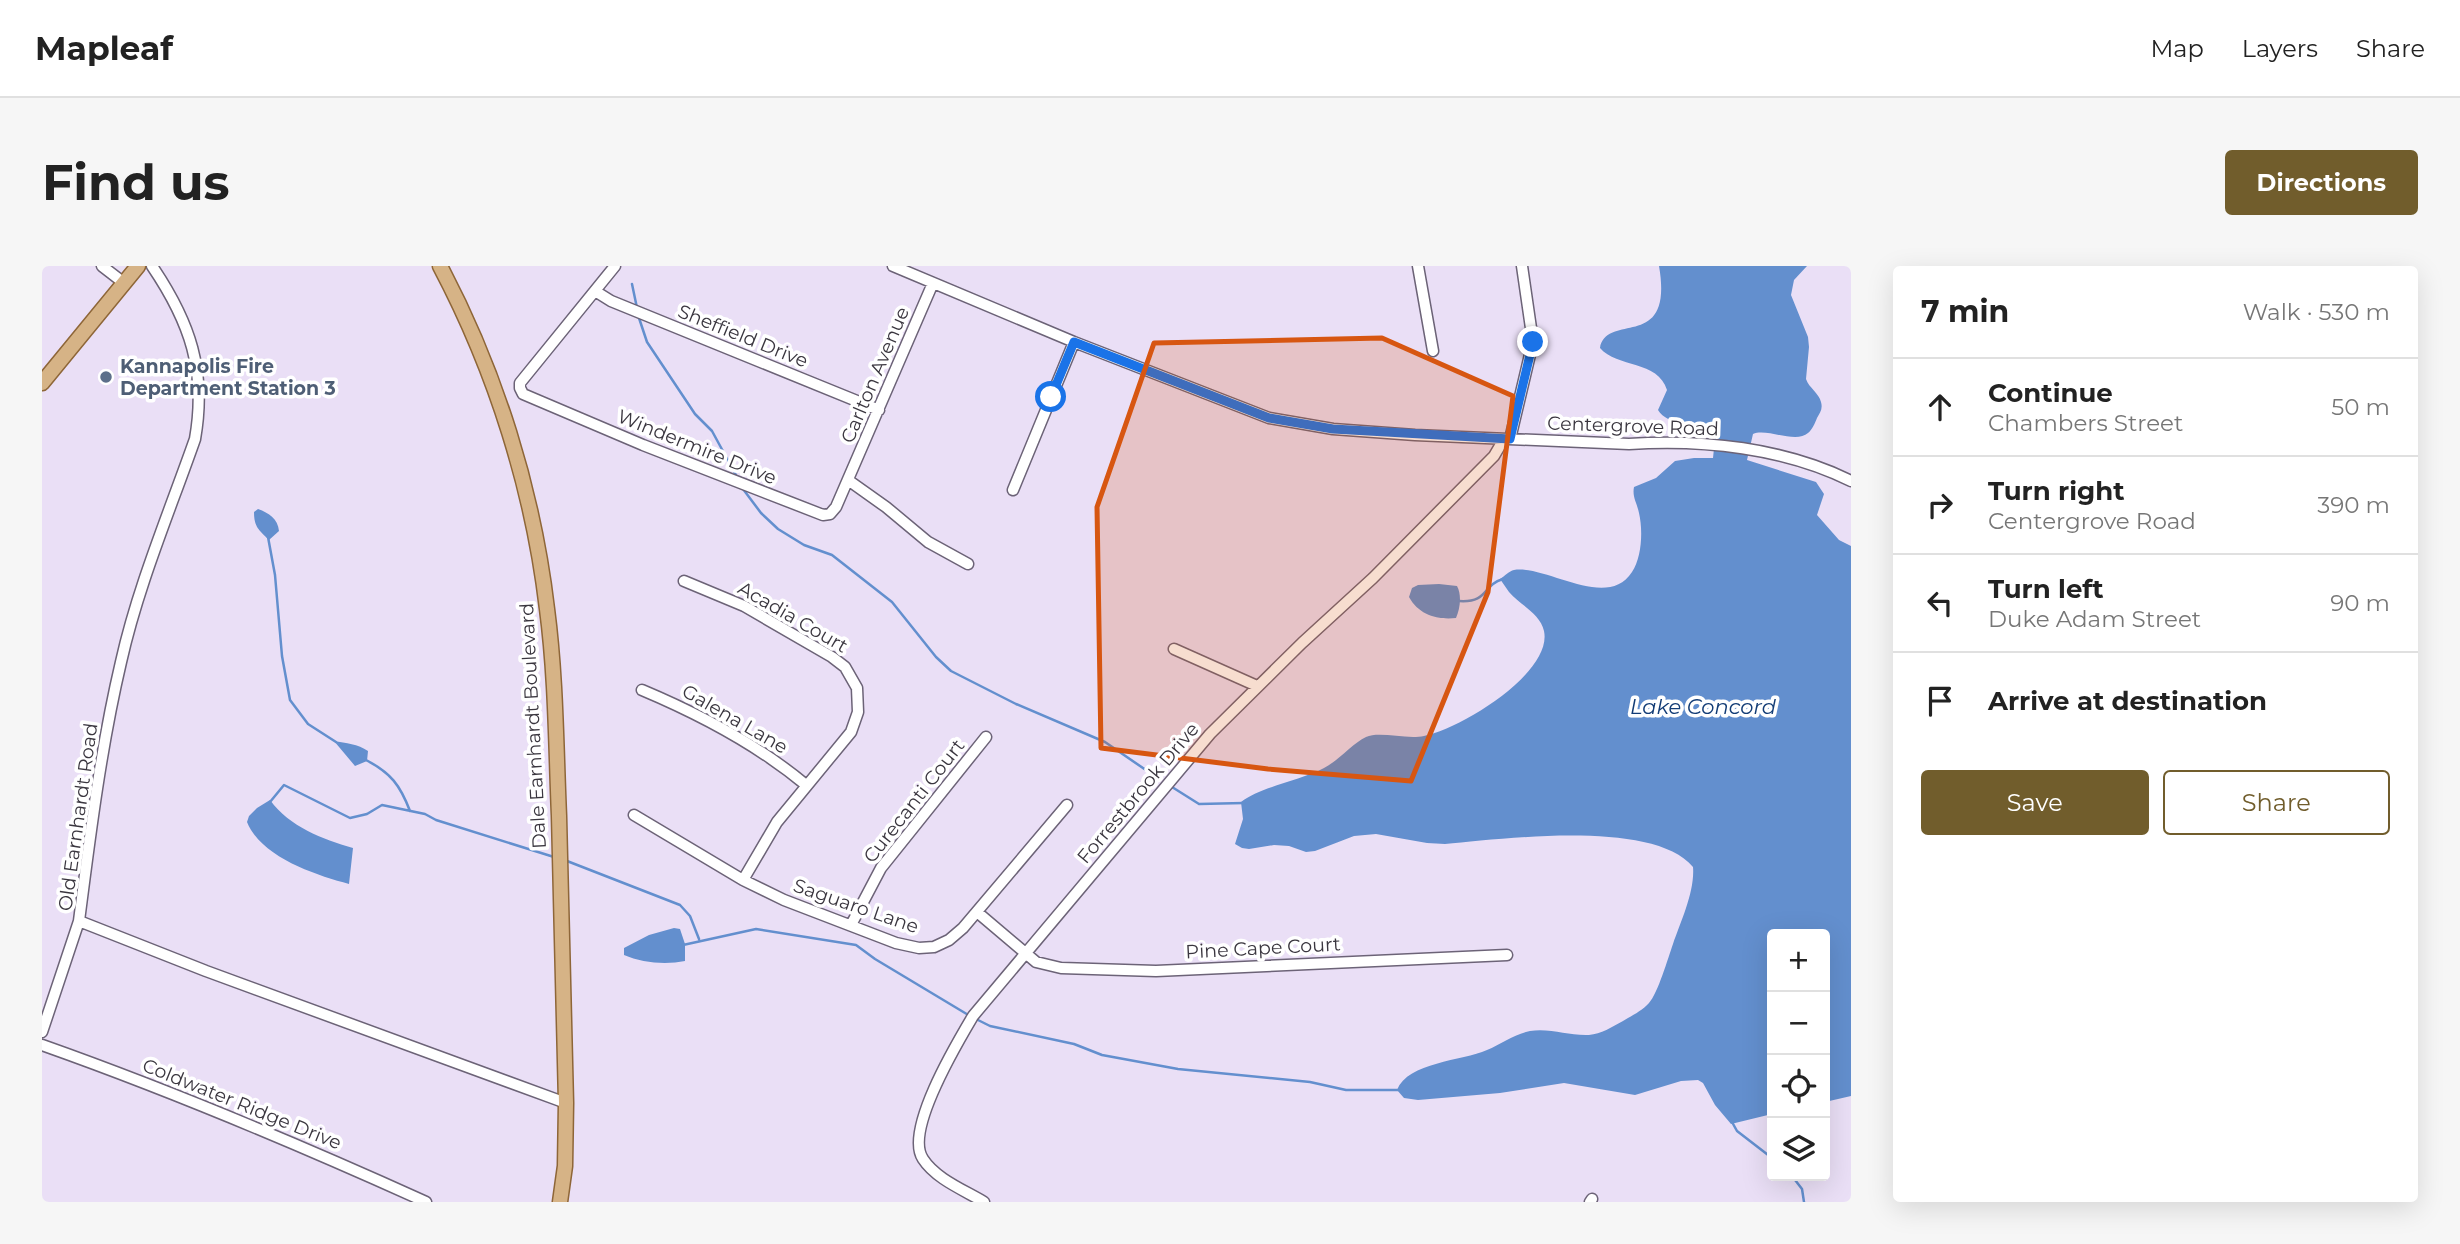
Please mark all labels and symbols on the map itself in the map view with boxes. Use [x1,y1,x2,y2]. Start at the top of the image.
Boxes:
street label: Sheffield Drive [675,299,811,373]
street label: Carlton Avenue [836,303,914,447]
route end [1517,326,1548,357]
place label: Kannapolis Fire Department Station 3 [120,355,336,400]
marker: Kannapolis Fire Department Station 3 [98,369,114,385]
route start [1035,381,1066,412]
street label: Windermire Drive [614,405,780,489]
street label: Centergrove Road [1547,412,1719,440]
street label: Acadia Court [734,576,852,658]
street label: Dale Earnhardt Boulevard [515,602,551,850]
street label: Galena Lane [678,679,792,759]
water label: Lake Concord [1630,694,1777,719]
street label: Forrestbrook Drive [1072,718,1204,868]
street label: Old Earnhardt Road [53,722,103,912]
street label: Curecanti Court [859,734,970,867]
street label: Saguaro Lane [790,874,922,938]
street label: Pine Cape Court [1185,932,1341,964]
street label: Coldwater Ridge Drive [139,1053,345,1155]

